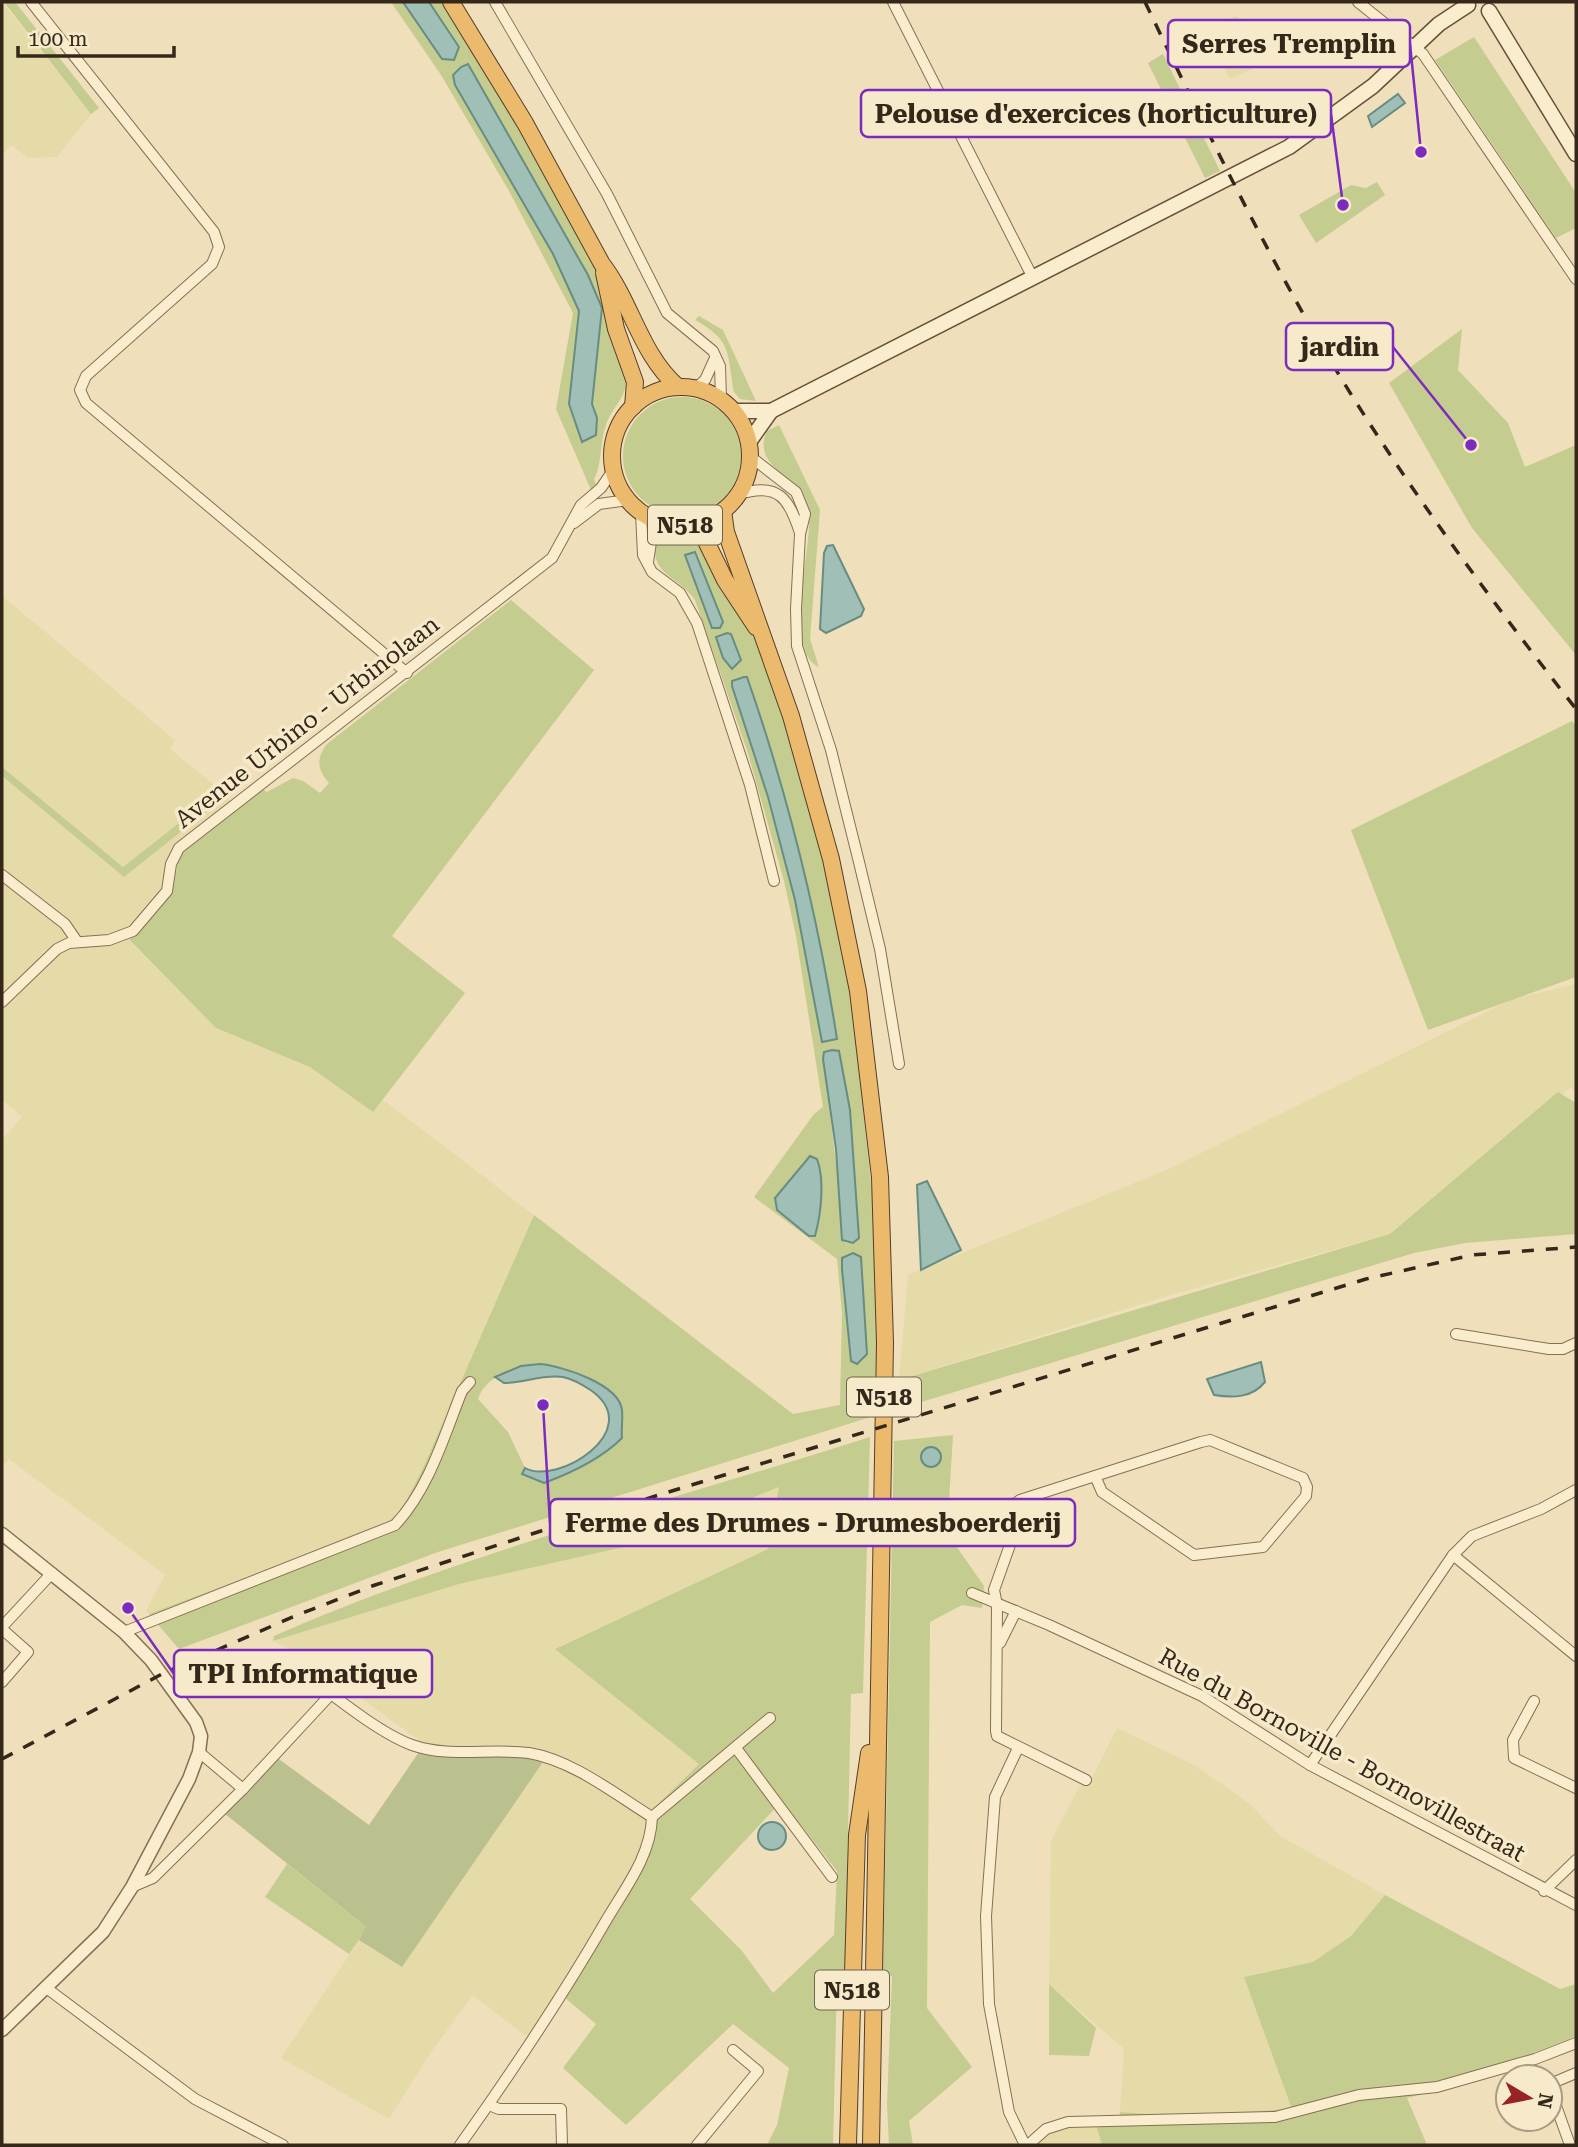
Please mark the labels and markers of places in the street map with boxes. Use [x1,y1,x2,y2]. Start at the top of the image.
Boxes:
callout: Serres Tremplin [1168,20,1410,67]
callout: Pelouse d'exercices (horticulture) [861,90,1331,137]
callout: jardin [1286,323,1393,370]
callout: Ferme des Drumes - Drumesboerderij [550,1499,1075,1546]
callout: TPI Informatique [174,1650,432,1697]

